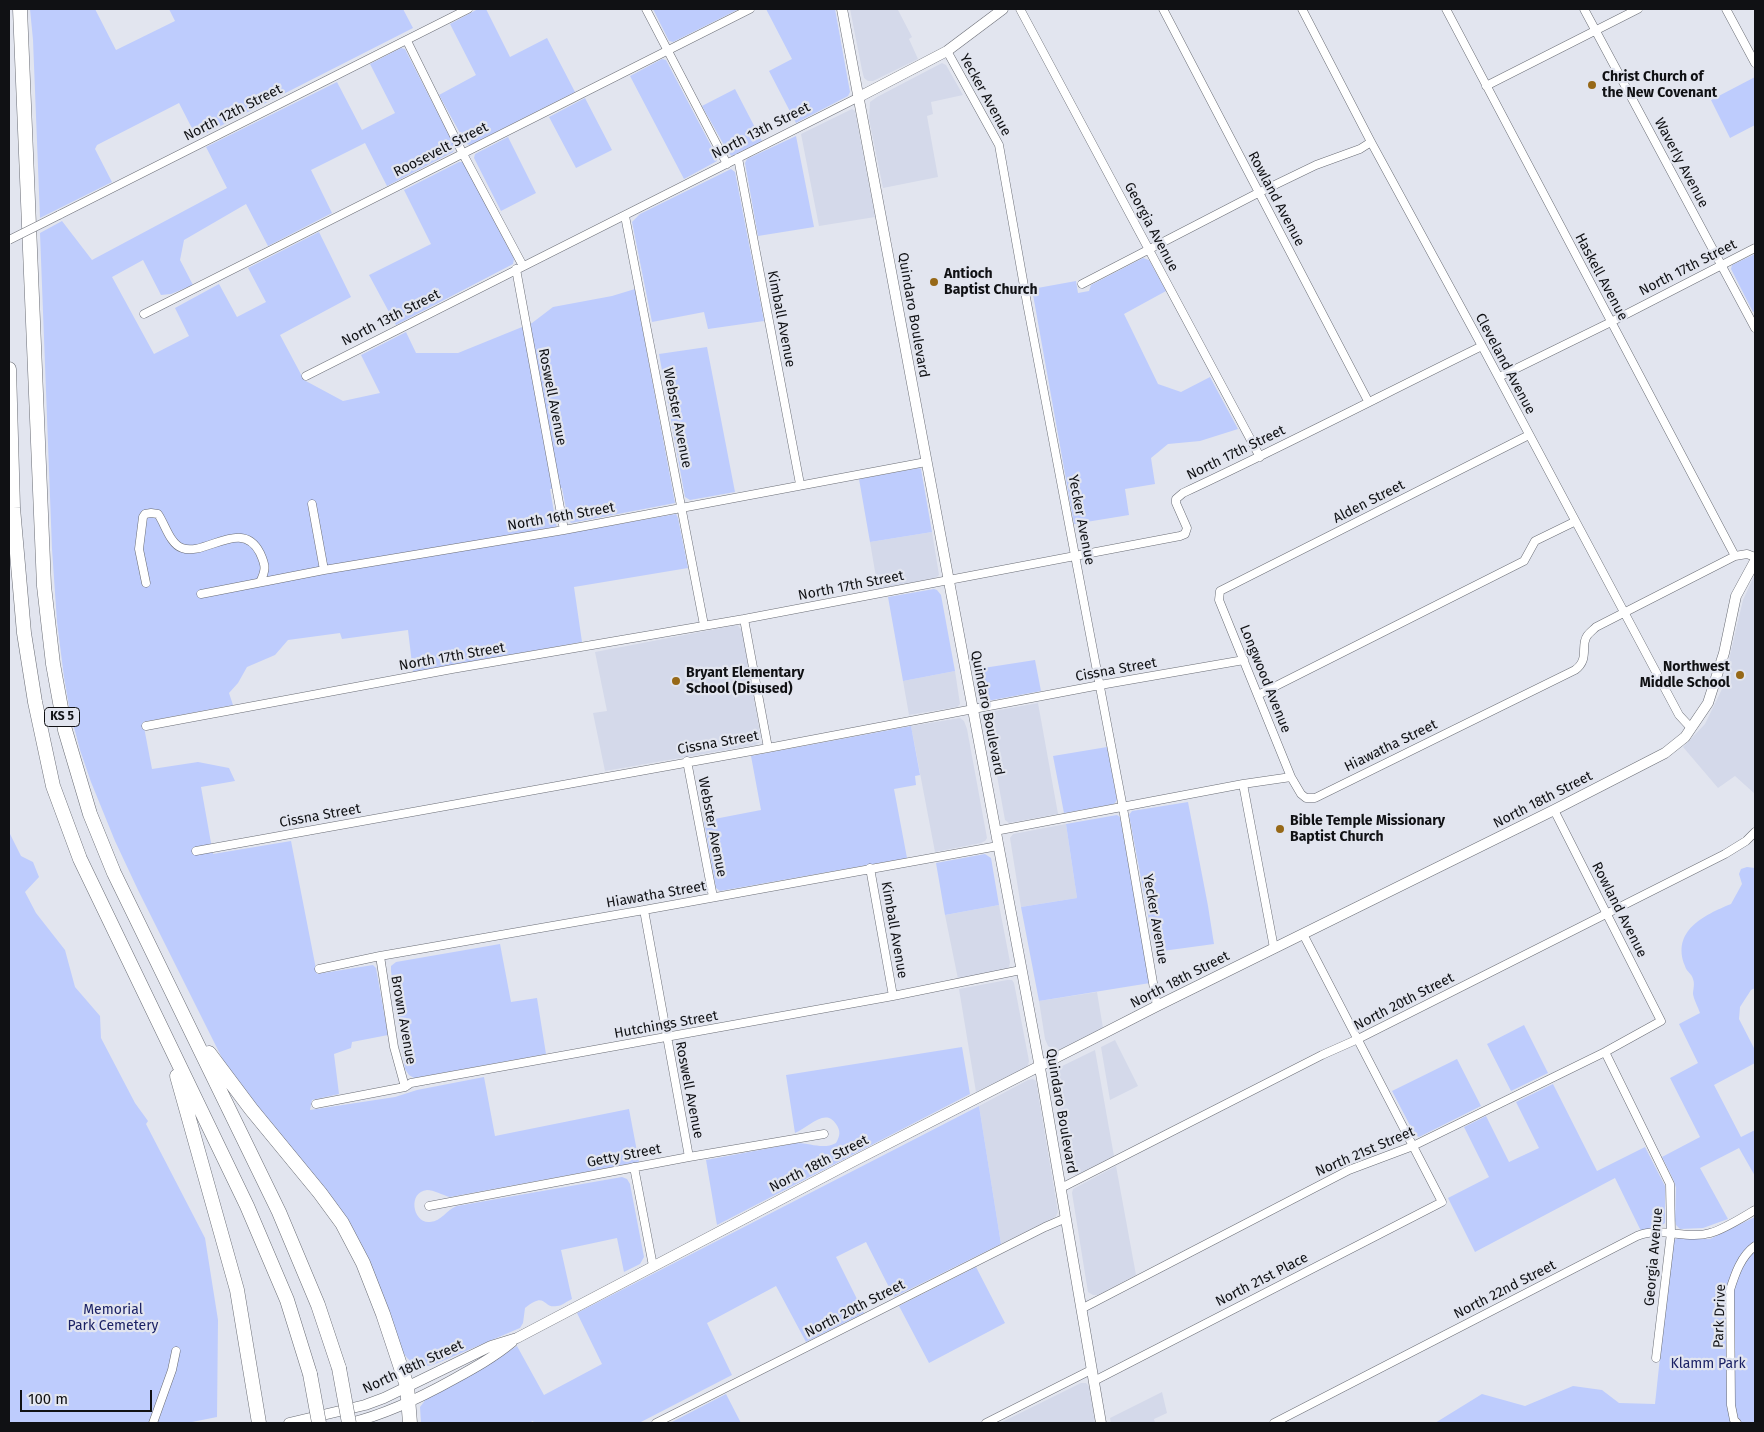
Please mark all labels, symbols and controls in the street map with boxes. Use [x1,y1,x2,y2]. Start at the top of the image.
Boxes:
street label: Yecker Avenue [955,51,1015,139]
place label: Christ Church of the New Covenant [1602,69,1717,102]
marker: Christ Church of the New Covenant [1586,79,1598,91]
street label: North 12th Street [181,81,285,145]
street label: North 13th Street [709,99,813,163]
street label: Waverly Avenue [1650,115,1712,211]
street label: Roosevelt Street [391,119,491,181]
street label: Rowland Avenue [1244,149,1308,249]
street label: Georgia Avenue [1120,179,1182,275]
street label: Haskell Avenue [1571,230,1631,324]
street label: North 17th Street [1636,236,1740,300]
street label: Quindaro Boulevard [894,251,932,379]
place label: Antioch Baptist Church [944,266,1037,298]
street label: Kimball Avenue [763,269,799,369]
marker: Antioch Baptist Church [928,276,940,288]
street label: North 13th Street [339,286,443,350]
street label: Cleveland Avenue [1471,311,1539,417]
street label: Roswell Avenue [534,347,570,447]
street label: Webster Avenue [659,366,695,470]
street label: North 17th Street [1184,422,1288,484]
street label: Yecker Avenue [1064,474,1098,566]
street label: Alden Street [1330,477,1408,527]
street label: North 16th Street [506,499,616,535]
street label: North 17th Street [797,568,905,604]
street label: Longwood Avenue [1236,622,1294,736]
street label: North 17th Street [398,639,506,675]
street label: Quindaro Boulevard [967,649,1007,777]
street label: Cissna Street [1074,655,1158,685]
place label: Northwest Middle School [1640,659,1730,692]
place label: Bryant Elementary School (Disused) [686,665,804,698]
marker: Northwest Middle School [1734,669,1746,681]
marker: Bryant Elementary School (Disused) [670,675,682,687]
road number: KS 5 [44,708,80,726]
street label: Hiawatha Street [1342,716,1440,776]
street label: Cissna Street [676,728,760,758]
street label: North 18th Street [1491,768,1595,832]
street label: Webster Avenue [694,775,730,879]
street label: Cissna Street [278,801,362,831]
place label: Bible Temple Missionary Baptist Church [1290,813,1445,846]
marker: Bible Temple Missionary Baptist Church [1274,823,1286,835]
street label: Rowland Avenue [1588,859,1650,961]
street label: Yecker Avenue [1139,873,1171,965]
street label: Hiawatha Street [605,878,707,912]
street label: Kimball Avenue [877,880,911,980]
street label: North 18th Street [1128,948,1232,1012]
street label: North 20th Street [1351,970,1457,1034]
street label: Brown Avenue [387,974,419,1066]
street label: Hutchings Street [613,1008,719,1042]
street label: Roswell Avenue [671,1040,707,1140]
street label: Quindaro Boulevard [1042,1047,1080,1175]
street label: North 21st Street [1313,1124,1417,1180]
street label: North 18th Street [767,1132,871,1196]
street label: Getty Street [586,1141,662,1171]
street label: Georgia Avenue [1641,1207,1667,1307]
street label: North 21st Place [1213,1249,1311,1311]
street label: North 22nd Street [1451,1257,1559,1323]
street label: North 20th Street [802,1277,908,1341]
street label: Park Drive [1710,1284,1730,1348]
park label: Memorial Park Cemetery [68,1302,158,1334]
street label: North 18th Street [360,1336,466,1398]
park label: Klamm Park [1670,1356,1746,1372]
scale bar [22,1380,155,1412]
text: 100 m [28,1390,68,1408]

